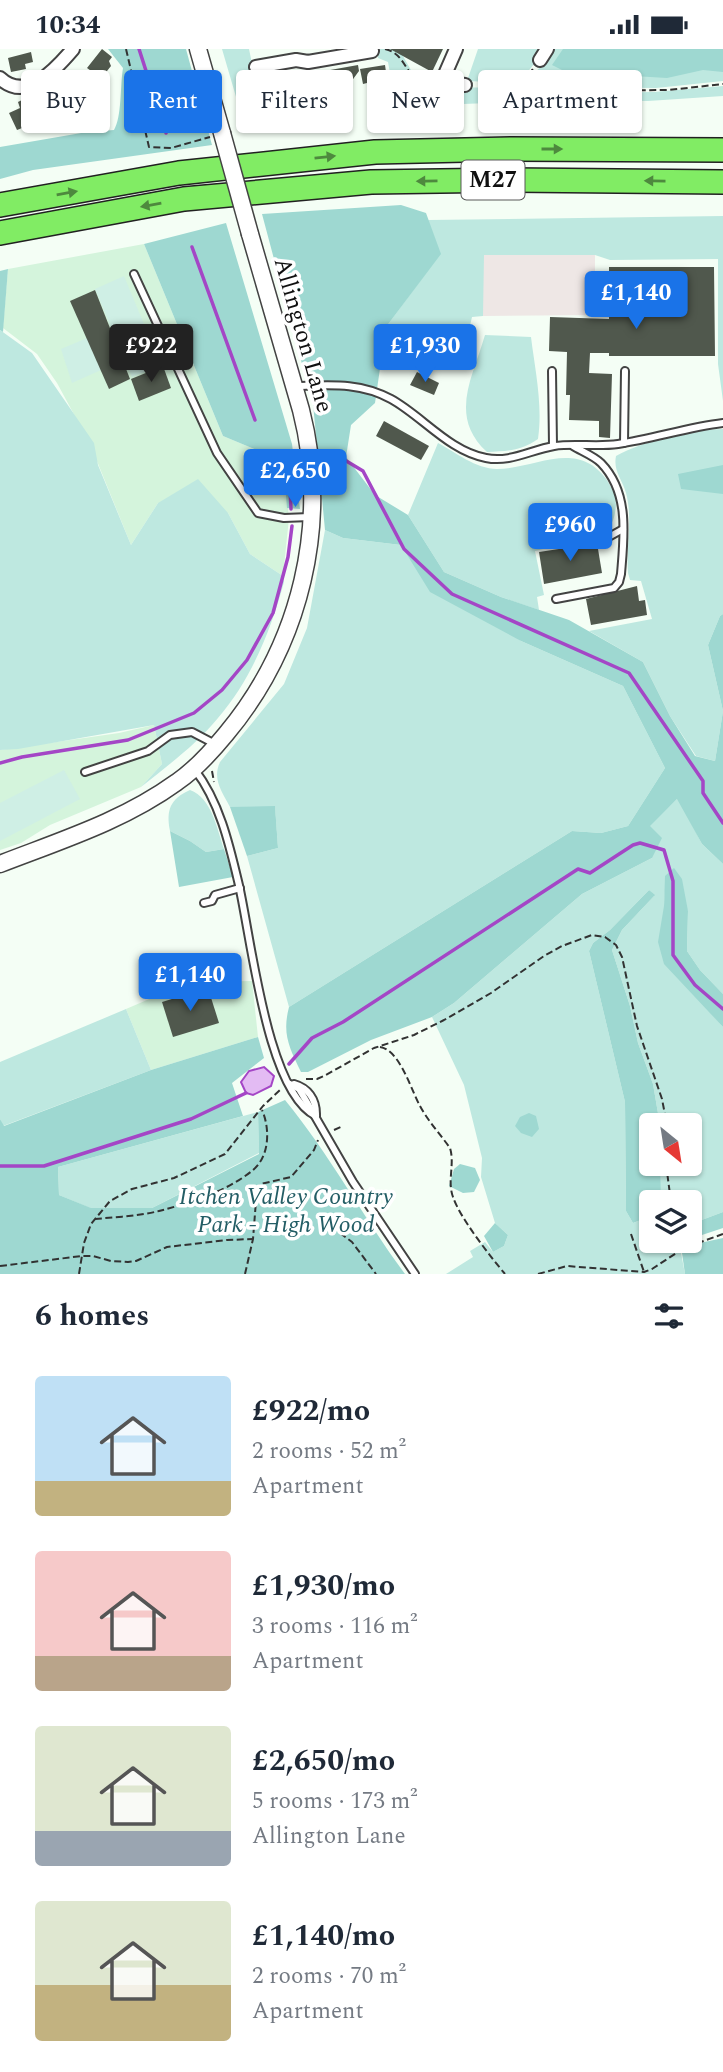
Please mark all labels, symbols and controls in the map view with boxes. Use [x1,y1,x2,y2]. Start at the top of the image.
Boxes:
text: 10:34 [35,5,100,45]
chip: Buy [21,70,110,133]
chip: Rent [124,70,222,133]
chip: Filters [236,70,353,133]
chip: New [367,70,464,133]
chip: Apartment [478,70,642,133]
one-way arrow [541,143,563,155]
one-way arrow [314,151,336,162]
road number: M27 [462,161,524,199]
one-way arrow [416,175,438,187]
one-way arrow [644,175,666,187]
one-way arrow [56,187,78,198]
one-way arrow [140,200,162,211]
street label: Allington Lane [264,253,342,417]
pin: £1,140 [579,271,693,331]
text: £1,140 [601,276,671,311]
pin: £922 [110,325,192,384]
pin: £1,930 [368,325,482,384]
text: £922 [125,329,177,364]
text: £1,930 [390,329,460,364]
pin: £2,650 [238,449,352,509]
text: £2,650 [260,454,330,489]
pin: £960 [529,503,611,563]
text: £960 [544,508,596,543]
pin: £1,140 [133,953,247,1013]
text: £1,140 [155,958,225,993]
north arrow [639,1113,702,1176]
map controls [639,1113,702,1253]
park label: Itchen Valley Country Park - High Wood [179,1179,393,1243]
button: layers [639,1190,702,1253]
text: 6 homes [35,1293,149,1339]
icon: filters [650,1297,688,1335]
text: £922/mo [252,1388,370,1434]
icon: home [91,1404,175,1488]
text: 2 rooms · 52 m² [252,1434,406,1469]
text: Apartment [252,1469,364,1504]
text: £1,930/mo [252,1563,395,1609]
icon: home [91,1579,175,1663]
text: 3 rooms · 116 m² [252,1609,418,1644]
text: Apartment [252,1644,364,1679]
text: £2,650/mo [252,1738,395,1784]
icon: home [91,1754,175,1838]
text: 5 rooms · 173 m² [252,1784,418,1819]
text: Allington Lane [252,1819,406,1854]
text: £1,140/mo [252,1913,395,1959]
icon: home [91,1929,175,2013]
text: 2 rooms · 70 m² [252,1959,406,1994]
text: Apartment [252,1994,364,2029]

